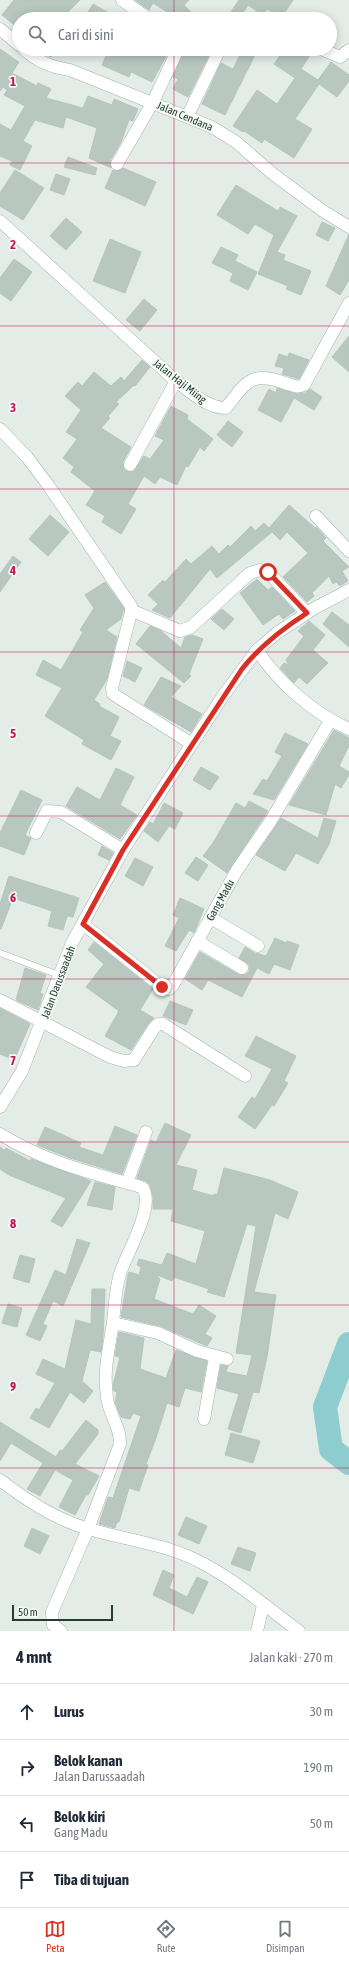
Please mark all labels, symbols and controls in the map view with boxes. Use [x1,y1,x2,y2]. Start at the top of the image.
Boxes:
search box [12,12,337,56]
icon: search [26,23,48,45]
text: Cari di sini [58,26,114,43]
text: 1 [10,74,16,89]
street label: Jalan Cendana [155,99,215,133]
text: 2 [10,237,16,252]
street label: Jalan Haji Miing [151,357,209,406]
text: 3 [10,400,16,415]
text: 4 [9,563,16,578]
route start [259,563,277,581]
text: 5 [10,726,16,741]
street label: Gang Madu [204,877,236,923]
text: 6 [10,890,16,905]
street label: Jalan Darussaadah [39,944,77,1020]
route end [153,978,171,996]
text: 7 [10,1053,16,1068]
text: 8 [10,1216,16,1231]
text: 9 [10,1379,16,1394]
scale bar [12,1603,113,1622]
text: 50 m [18,1606,38,1618]
text: 4 mnt [16,1647,52,1667]
text: Jalan kaki · 270 m [249,1650,333,1665]
icon: ahead [16,1701,38,1723]
text: Lurus [54,1703,84,1720]
text: 30 m [310,1704,333,1719]
text: Belok kanan [54,1752,123,1769]
icon: right [16,1757,38,1779]
text: 190 m [304,1760,333,1775]
text: Jalan Darussaadah [54,1769,145,1784]
text: Belok kiri [54,1808,105,1825]
icon: left [16,1813,38,1835]
text: 50 m [310,1816,333,1831]
text: Gang Madu [54,1825,108,1840]
icon: arrive [16,1869,38,1891]
text: Tiba di tujuan [54,1871,129,1888]
tab: Peta [44,1918,66,1954]
tab: Rute [155,1918,177,1954]
tab: Disimpan [266,1918,305,1954]

